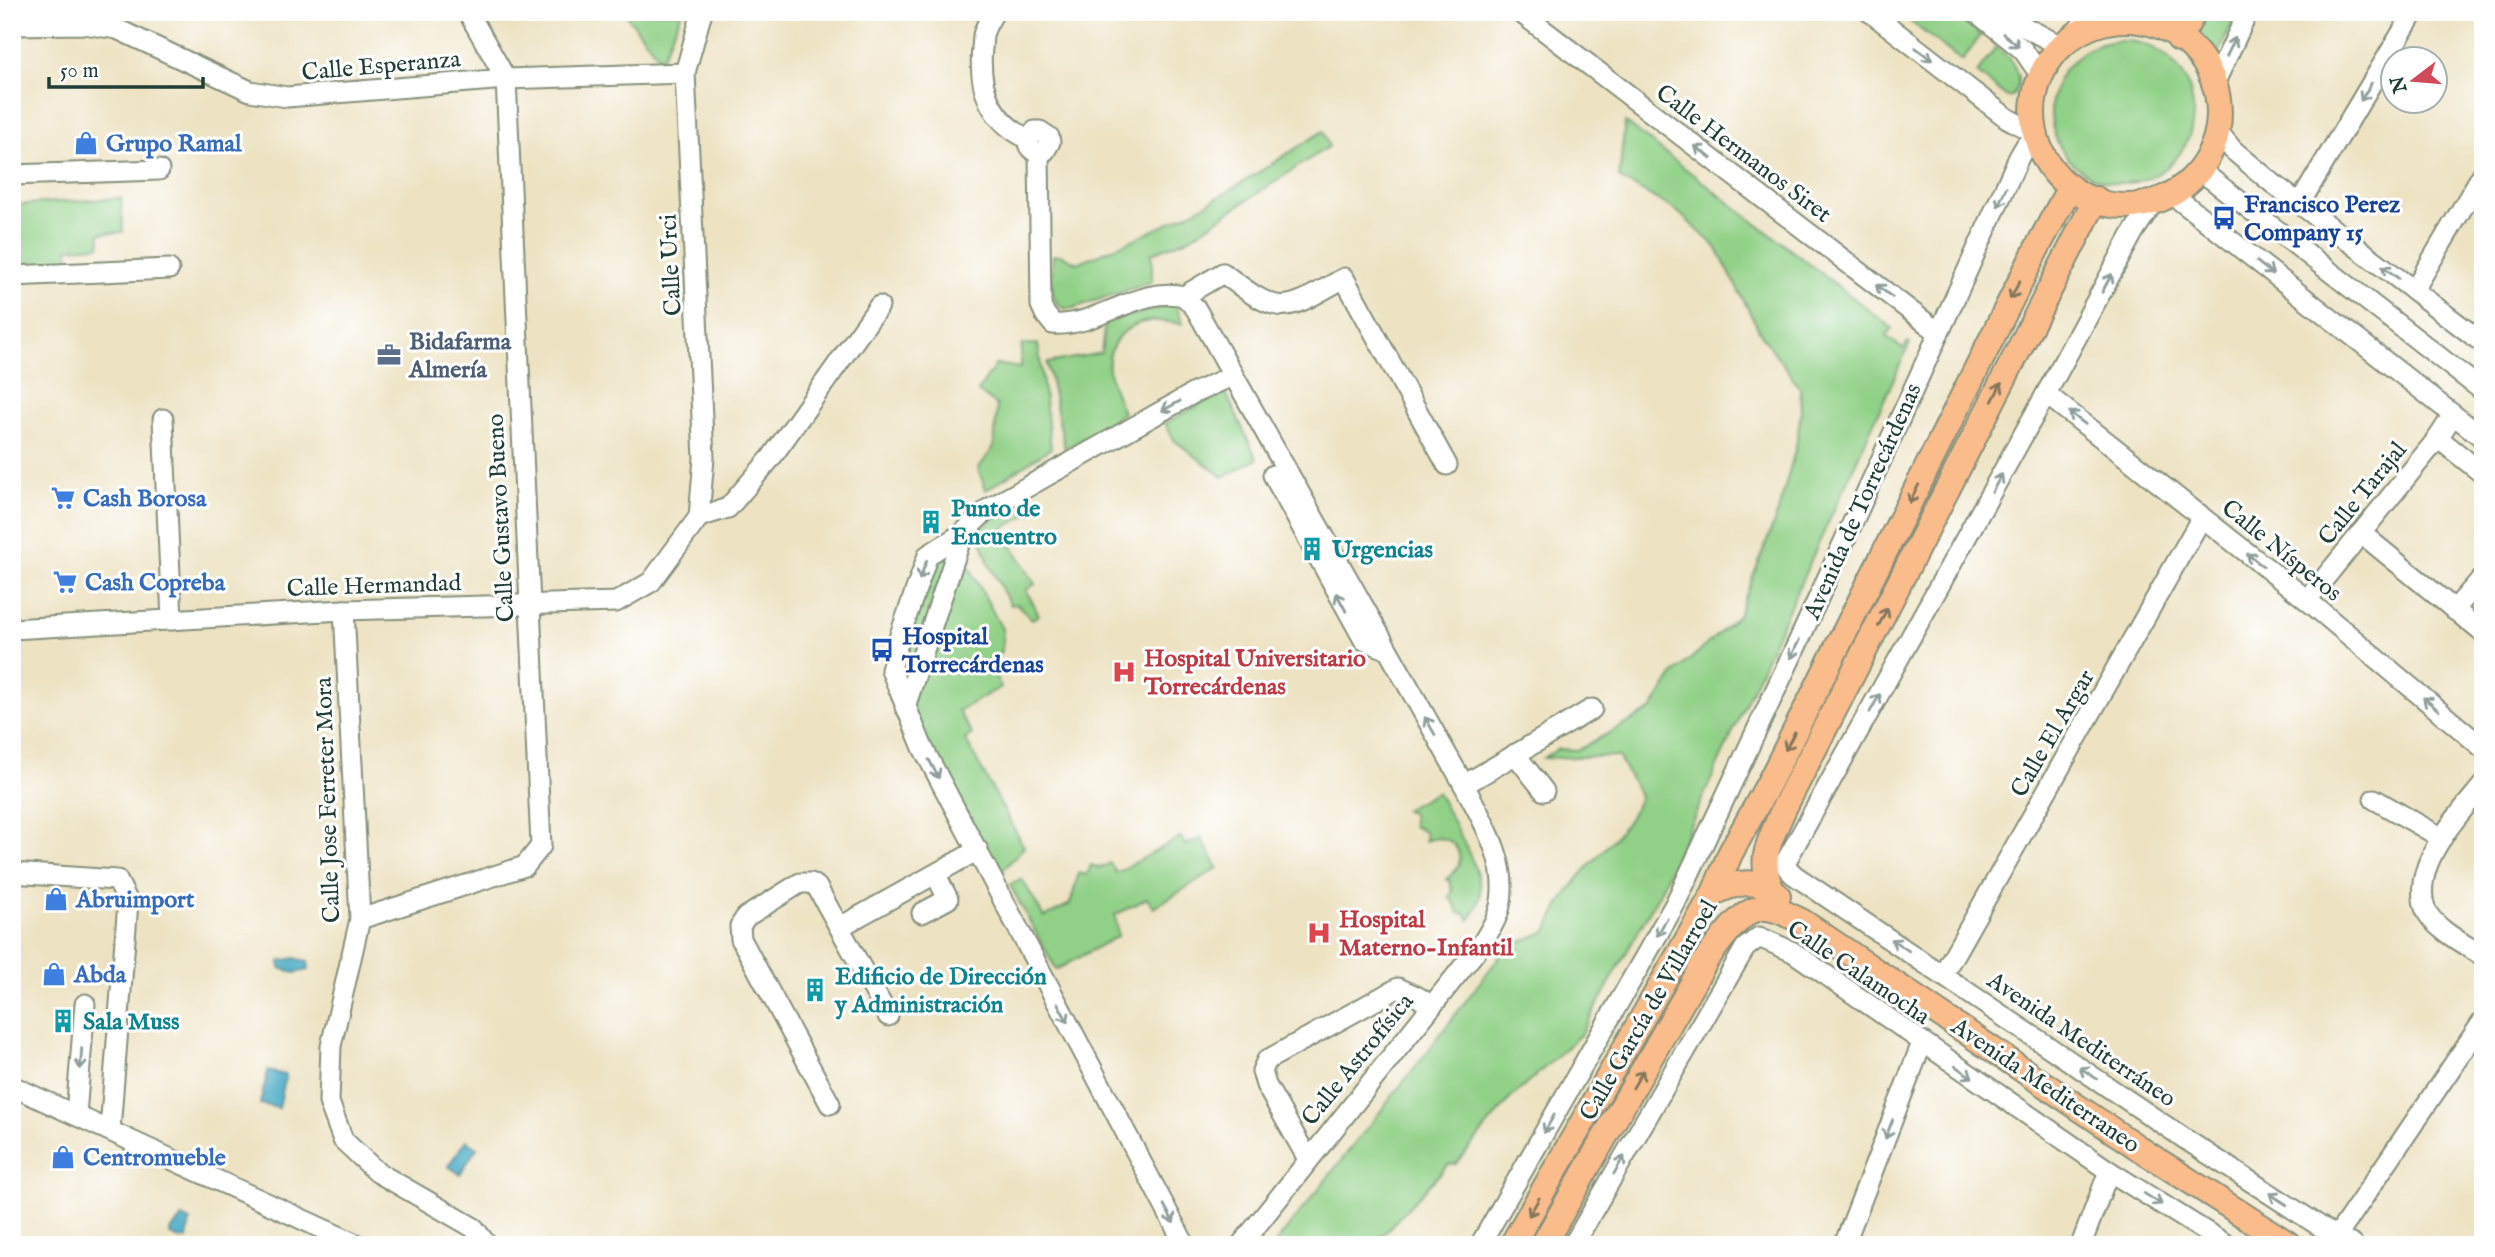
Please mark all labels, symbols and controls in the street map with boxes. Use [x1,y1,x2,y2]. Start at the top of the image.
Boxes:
one-way arrow [2001,32,2019,47]
one-way arrow [2225,37,2239,58]
street label: Calle Esperanza [300,44,462,89]
scale bar [49,46,203,90]
one-way arrow [1914,46,1933,61]
north arrow [2380,46,2450,116]
text: 50 m [60,58,99,85]
text: N [2386,72,2414,96]
street label: Calle Hermanos Siret [1649,78,1837,230]
one-way arrow [2359,81,2372,102]
shop icon: Grupo Ramal [72,129,100,157]
place label: Grupo Ramal [106,129,242,160]
one-way arrow [1694,145,1713,160]
one-way arrow [1995,186,2008,207]
place label: Francisco Perez Company 15 [2244,190,2400,249]
bus stop icon: Francisco Perez Company 15 [2210,204,2238,232]
street label: Calle Urci [653,213,690,317]
one-way arrow [2255,260,2273,275]
one-way arrow [2381,264,2399,279]
one-way arrow [2101,273,2114,294]
one-way arrow [2008,279,2022,300]
one-way arrow [1875,283,1893,298]
place label: Bidafarma Almería [408,327,512,386]
office icon: Bidafarma Almería [375,341,403,369]
street label: Avenida de Torrecárdenas [1797,379,1930,626]
one-way arrow [1991,382,2005,403]
one-way arrow [1161,399,1181,413]
one-way arrow [2068,410,2086,426]
street label: Calle Gustavo Bueno [481,413,522,623]
street label: Calle Tarajal [2312,435,2415,552]
one-way arrow [1990,473,2004,493]
one-way arrow [1906,483,1920,504]
supermarket icon: Cash Borosa [49,484,77,512]
place label: Cash Borosa [83,484,207,515]
street label: Calle Nísperos [2215,493,2348,609]
place label: Punto de Encuentro [951,494,1057,553]
building icon: Punto de Encuentro [917,508,945,536]
building icon: Urgencias [1298,535,1326,563]
place label: Urgencias [1331,535,1433,566]
one-way arrow [2246,552,2264,567]
one-way arrow [915,558,928,580]
supermarket icon: Cash Copreba [51,568,79,596]
place label: Cash Copreba [85,568,226,599]
street label: Calle Hermandad [286,568,462,605]
one-way arrow [1334,593,1348,613]
one-way arrow [1877,607,1891,628]
place label: Hospital Torrecárdenas [901,622,1044,681]
bus stop icon: Hospital Torrecárdenas [868,636,896,664]
one-way arrow [1788,638,1801,659]
place label: Hospital Universitario Torrecárdenas [1143,644,1366,703]
hospital icon: Hospital Universitario Torrecárdenas [1110,658,1138,686]
street label: Calle El Argar [2004,664,2102,803]
street label: Calle Jose Ferreter Mora [309,676,348,923]
one-way arrow [1868,693,1882,713]
one-way arrow [2422,696,2440,712]
one-way arrow [1423,717,1437,737]
one-way arrow [1782,730,1796,751]
one-way arrow [927,758,941,778]
shop icon: Abruimport [42,885,70,913]
place label: Abruimport [75,885,195,916]
street label: Calle García de Villarroel [1573,894,1725,1127]
place label: Hospital Materno-Infantil [1339,905,1513,964]
street label: Calle Calamocha [1781,914,1936,1033]
one-way arrow [1655,916,1668,937]
hospital icon: Hospital Materno-Infantil [1305,919,1333,947]
one-way arrow [1891,938,1910,953]
shop icon: Abda [40,960,68,988]
place label: Abda [73,960,127,991]
place label: Edificio de Dirección y Administración [834,962,1047,1021]
street label: Avenida Mediterráneo [1980,965,2182,1115]
building icon: Edificio de Dirección y Administración [801,976,829,1004]
street label: Calle Astrofísica [1295,987,1422,1133]
one-way arrow [1057,1002,1070,1023]
building icon: Sala Muss [49,1007,77,1035]
place label: Sala Muss [83,1007,180,1038]
street label: Avenida Mediterraneo [1944,1011,2146,1161]
one-way arrow [74,1048,87,1071]
one-way arrow [1954,1064,1973,1079]
one-way arrow [2079,1066,2098,1080]
one-way arrow [1632,1069,1645,1090]
one-way arrow [1542,1114,1556,1134]
one-way arrow [1881,1118,1894,1140]
shop icon: Centromueble [49,1143,77,1171]
place label: Centromueble [83,1143,226,1174]
one-way arrow [1613,1155,1627,1175]
one-way arrow [2268,1191,2288,1205]
one-way arrow [2142,1192,2162,1206]
one-way arrow [1526,1197,1540,1217]
one-way arrow [1163,1203,1176,1224]

